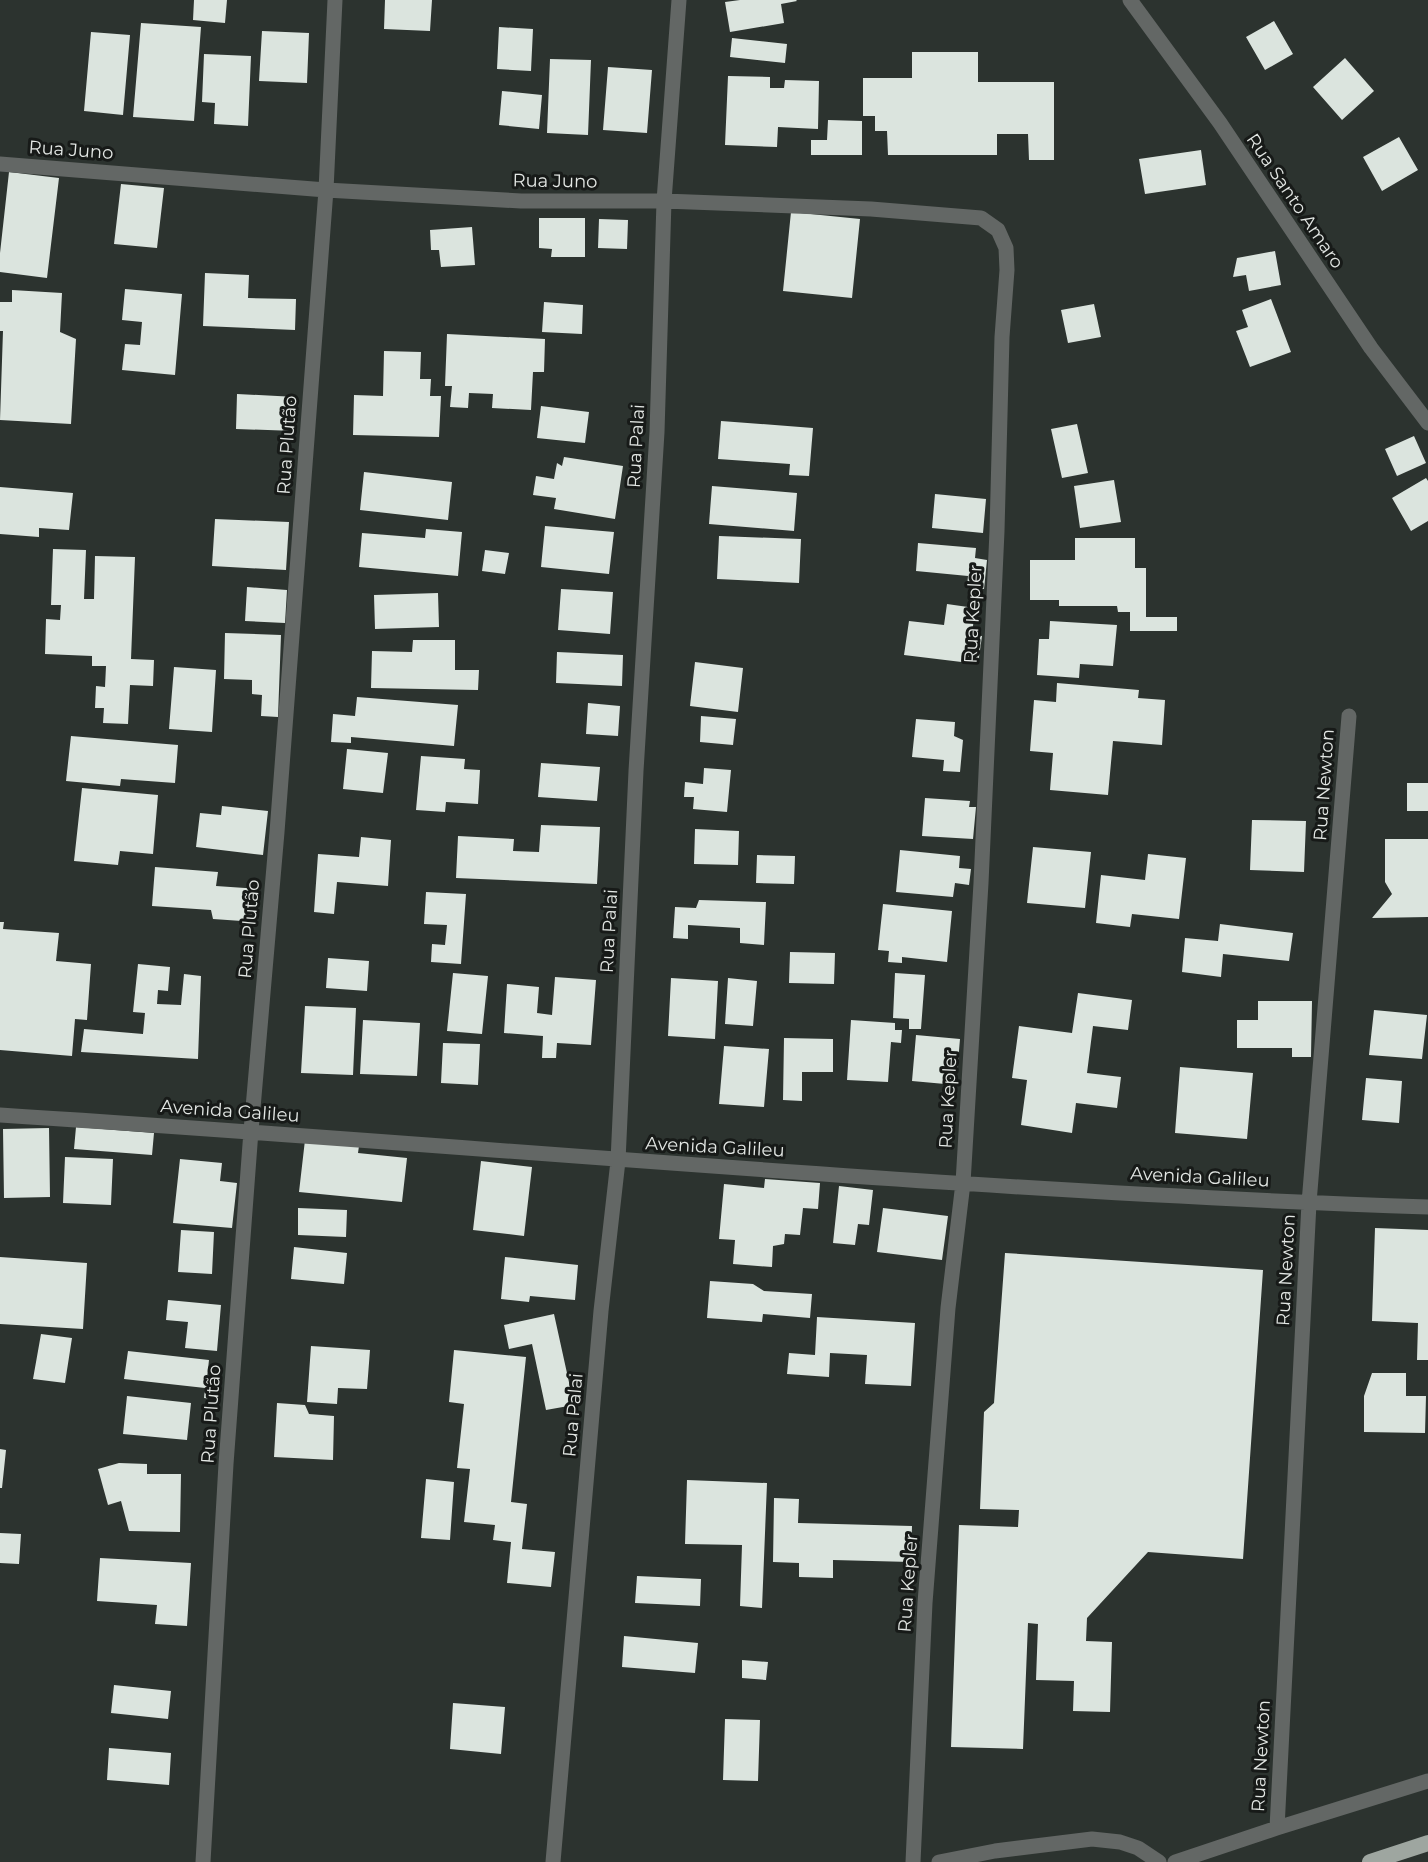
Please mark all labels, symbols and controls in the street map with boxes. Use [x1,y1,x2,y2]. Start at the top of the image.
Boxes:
street label: Rua Santo Amaro [1242,129,1348,273]
street label: Rua Juno [28,136,114,164]
street label: Rua Juno [512,169,598,193]
street label: Rua Plutão [273,395,301,495]
street label: Rua Palai [623,403,649,489]
street label: Rua Kepler [959,564,987,664]
street label: Rua Newton [1309,728,1339,842]
street label: Rua Plutão [234,879,264,979]
street label: Rua Palai [596,888,622,974]
street label: Rua Kepler [934,1049,962,1149]
street label: Avenida Galileu [160,1095,300,1127]
street label: Avenida Galileu [645,1132,785,1162]
street label: Avenida Galileu [1130,1162,1270,1192]
street label: Rua Newton [1272,1213,1300,1327]
street label: Rua Plutão [197,1364,225,1464]
street label: Rua Palai [558,1372,588,1458]
street label: Rua Kepler [894,1533,922,1633]
street label: Rua Newton [1247,1699,1275,1813]

